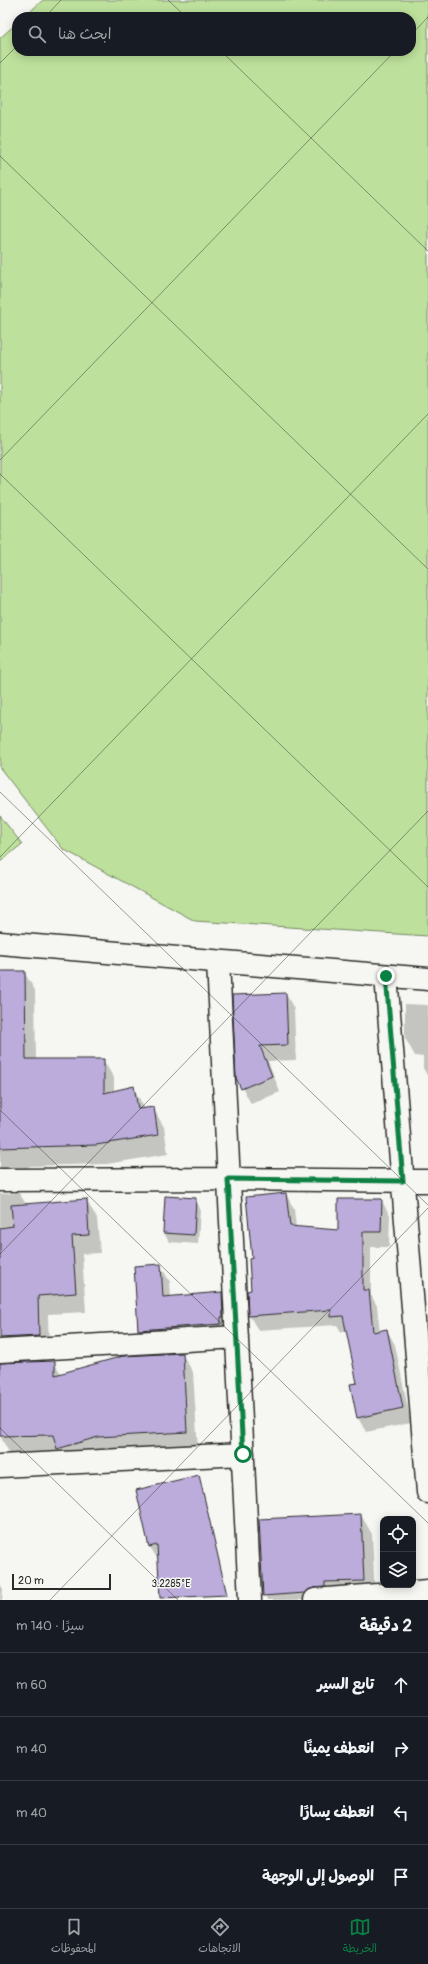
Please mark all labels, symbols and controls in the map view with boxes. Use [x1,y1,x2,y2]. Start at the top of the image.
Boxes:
search box [12,12,416,56]
icon: search [26,23,48,45]
text: ابحث هنا [58,25,111,44]
route end [377,967,395,985]
route start [234,1445,252,1463]
map controls [380,1516,416,1588]
button: locate [380,1516,416,1552]
button: layers [380,1552,416,1588]
scale bar [12,1572,111,1591]
text: 20 m [18,1574,44,1587]
text: 3.2285°E [152,1578,191,1590]
text: 2 دقيقة [360,1615,412,1636]
text: سيرًا · 140 m [16,1618,84,1634]
icon: ahead [390,1674,412,1696]
text: تابع السير [317,1675,374,1694]
text: 60 m [16,1677,47,1693]
icon: right [390,1738,412,1760]
text: انعطف يمينًا [304,1739,374,1758]
text: 40 m [16,1741,47,1757]
icon: left [390,1802,412,1824]
text: انعطف يسارًا [300,1803,374,1822]
text: 40 m [16,1805,47,1821]
icon: arrive [390,1866,412,1888]
text: الوصول إلى الوجهة [262,1867,374,1886]
tab: المحفوظات [51,1916,96,1958]
tab: الاتجاهات [198,1916,241,1958]
tab: الخريطة [343,1916,377,1958]

